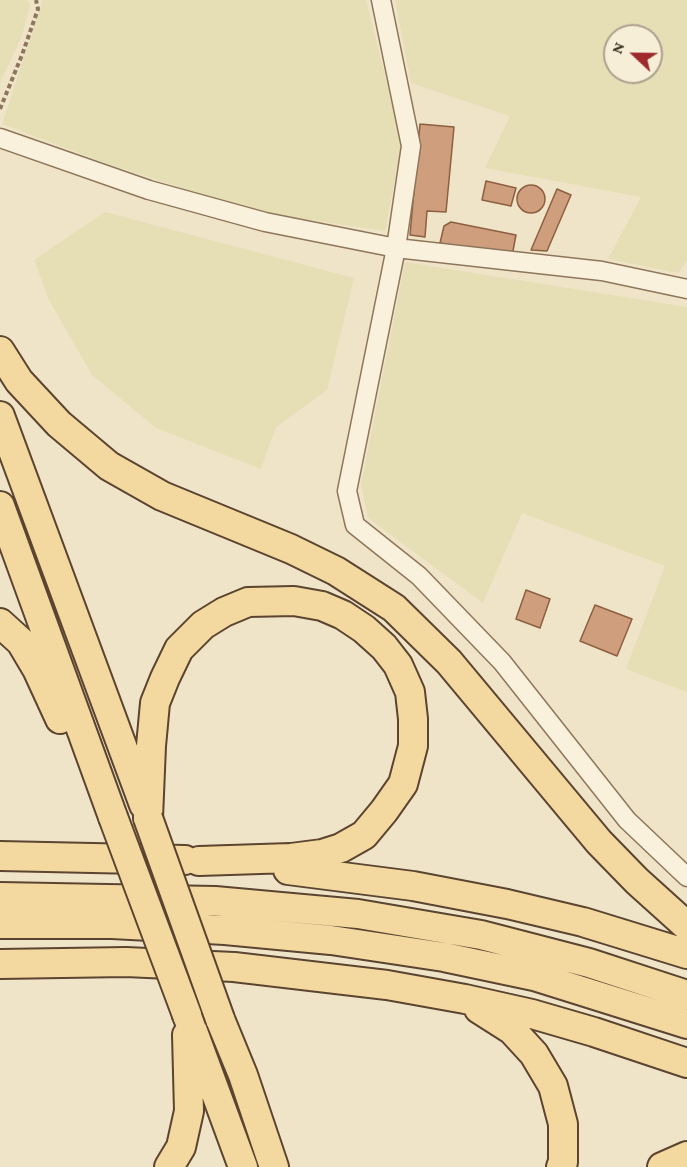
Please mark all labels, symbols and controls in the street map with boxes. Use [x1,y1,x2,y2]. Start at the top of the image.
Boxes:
north arrow [603,24,663,84]
text: N [608,40,628,56]

